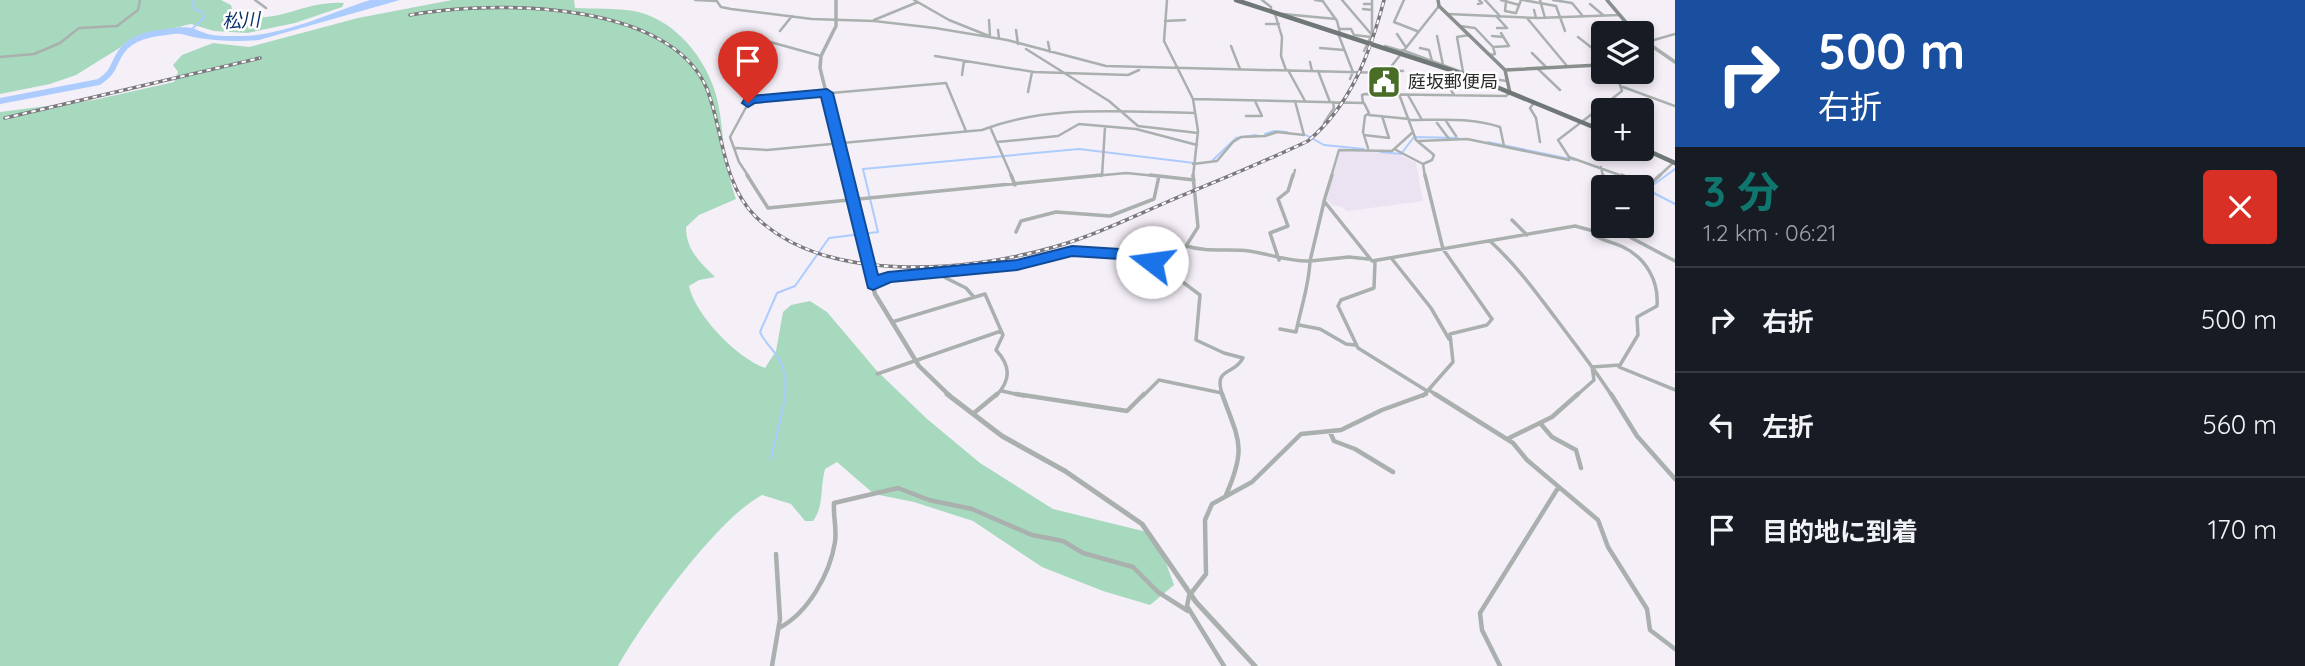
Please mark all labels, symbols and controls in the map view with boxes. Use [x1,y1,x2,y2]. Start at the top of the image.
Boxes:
water label: 松川 [221,7,263,33]
text: 500 m [1818,20,1965,81]
map controls [1591,21,1654,238]
button: layers [1591,21,1654,84]
icon: right [1703,28,1794,119]
pin [718,31,778,103]
icon: arrive [729,42,767,80]
public building icon: 庭坂郵便局 [1365,63,1403,101]
place label: 庭坂郵便局 [1408,70,1498,93]
text: 右折 [1818,86,1882,126]
button: + [1591,98,1654,161]
text: 3 分 [1703,165,1779,218]
button: close [2203,170,2277,244]
button: − [1591,175,1654,238]
text: 1.2 km · 06:21 [1703,218,1837,247]
position arrow [1115,225,1189,299]
icon: right [1703,301,1741,339]
text: 500 m [2201,303,2277,336]
text: 右折 [1762,305,1814,338]
icon: left [1703,406,1741,444]
text: 560 m [2203,408,2277,441]
text: 左折 [1762,410,1814,443]
icon: arrive [1703,511,1741,549]
text: 170 m [2208,513,2277,546]
text: 目的地に到着 [1762,515,1918,548]

